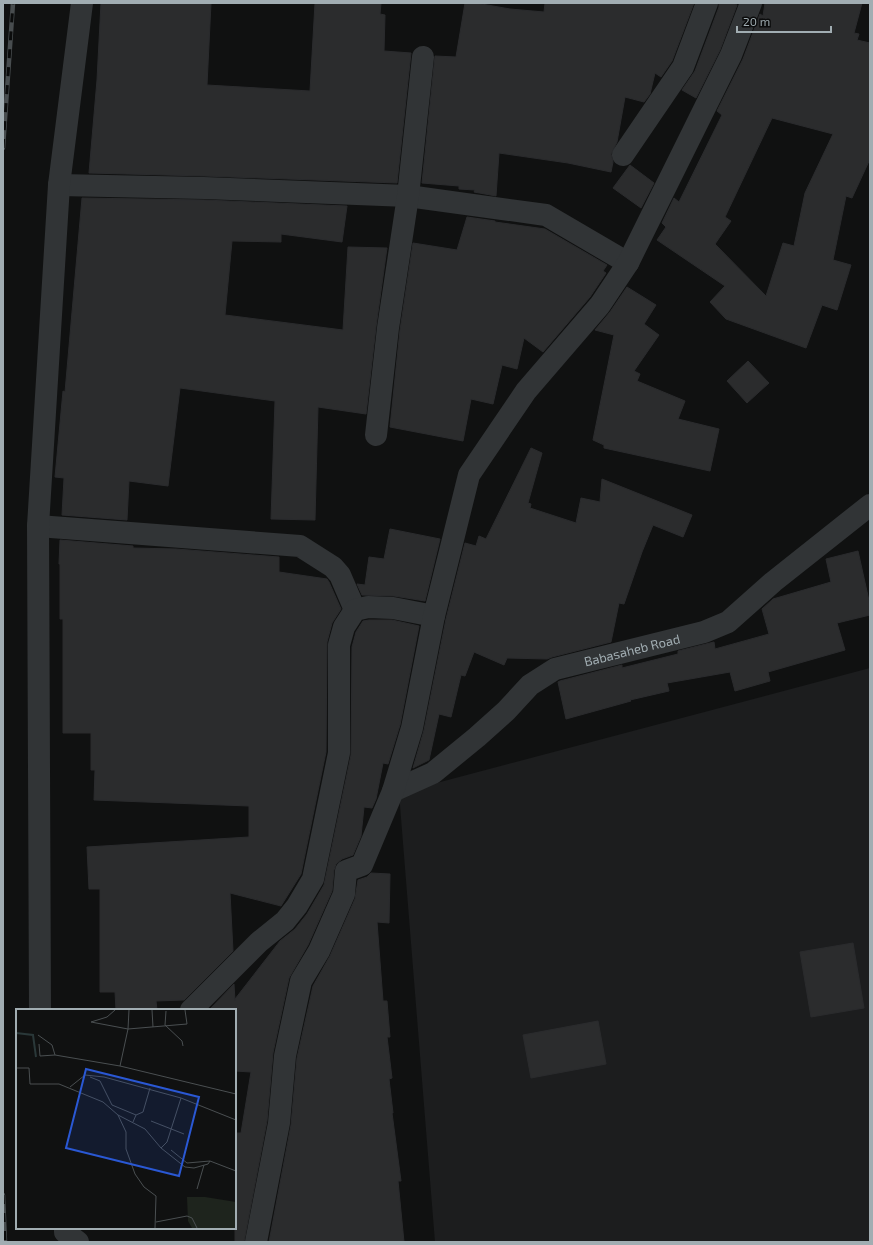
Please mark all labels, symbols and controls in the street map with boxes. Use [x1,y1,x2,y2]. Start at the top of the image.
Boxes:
scale bar [737,8,831,34]
text: 20 m [743,14,770,28]
street label: Babasaheb Road [582,630,682,670]
inset map [16,1009,236,1229]

